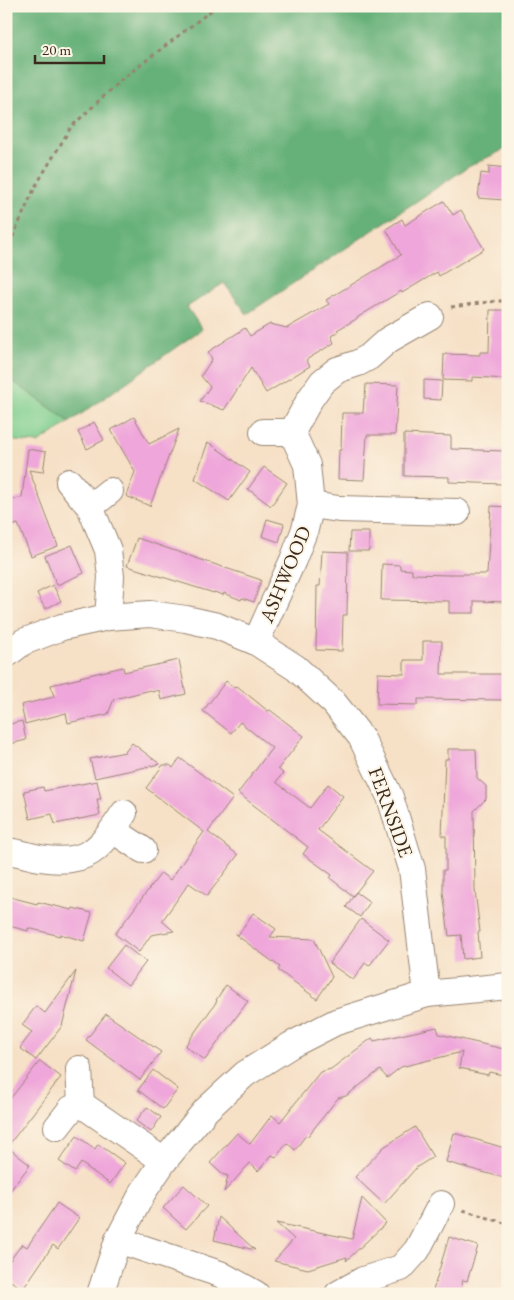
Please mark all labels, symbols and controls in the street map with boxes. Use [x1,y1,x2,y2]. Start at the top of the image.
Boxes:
scale bar [35,32,104,64]
text: 20 m [42,40,71,59]
street label: ASHWOOD [253,522,317,627]
street label: FERNSIDE [363,763,419,861]

